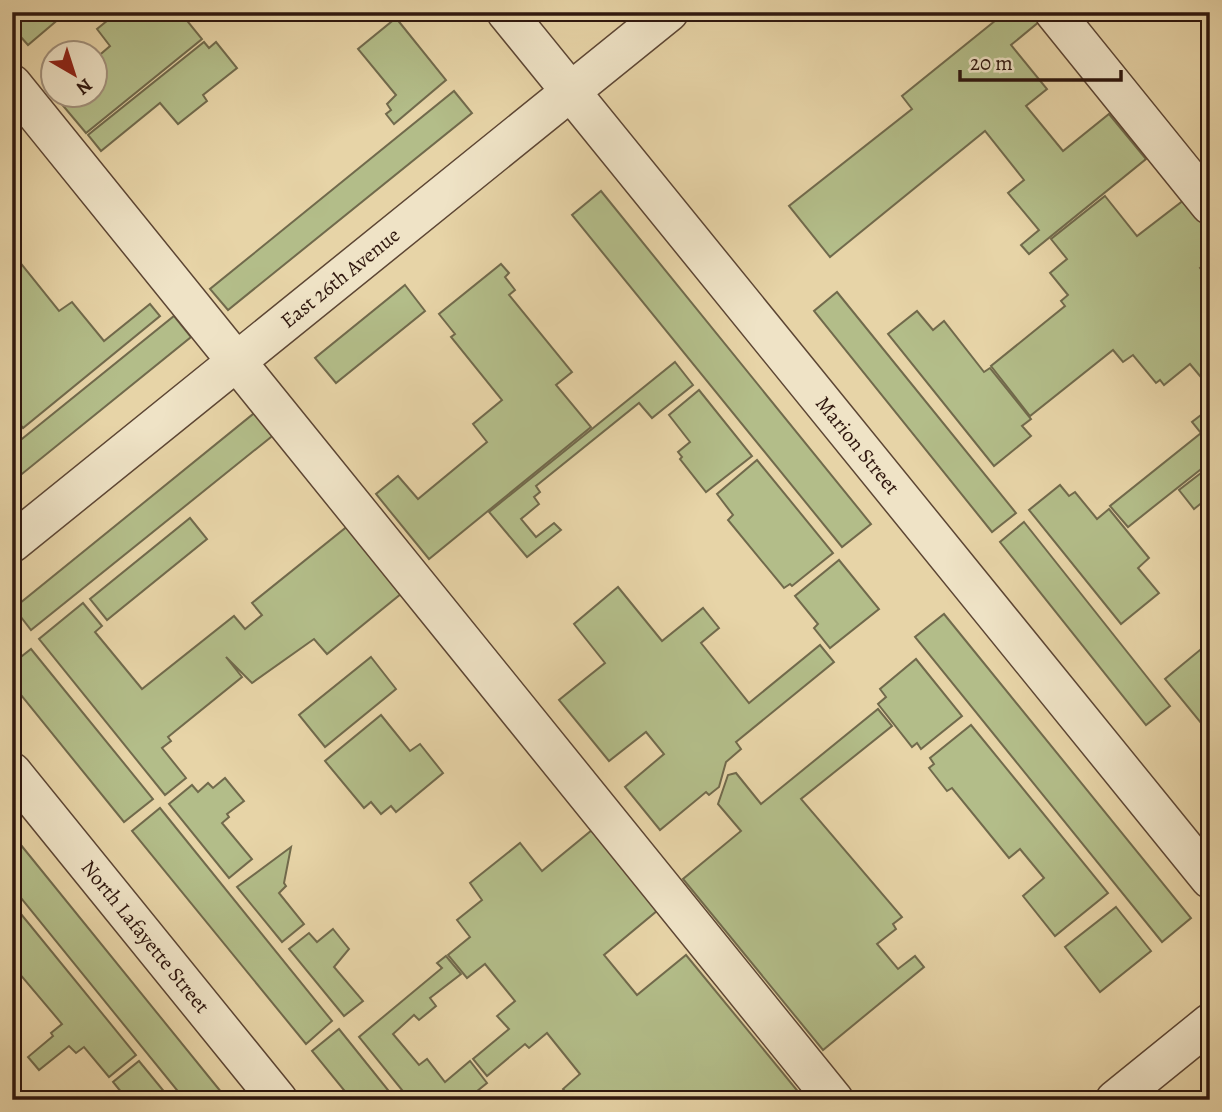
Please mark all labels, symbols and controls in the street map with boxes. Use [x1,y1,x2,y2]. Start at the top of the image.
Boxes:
north arrow [38,38,108,108]
scale bar [960,38,1120,82]
text: 20 m [970,49,1013,77]
text: N [70,72,98,101]
street label: East 26th Avenue [275,221,406,335]
street label: Marion Street [809,390,906,500]
street label: North Lafayette Street [75,854,216,1019]

